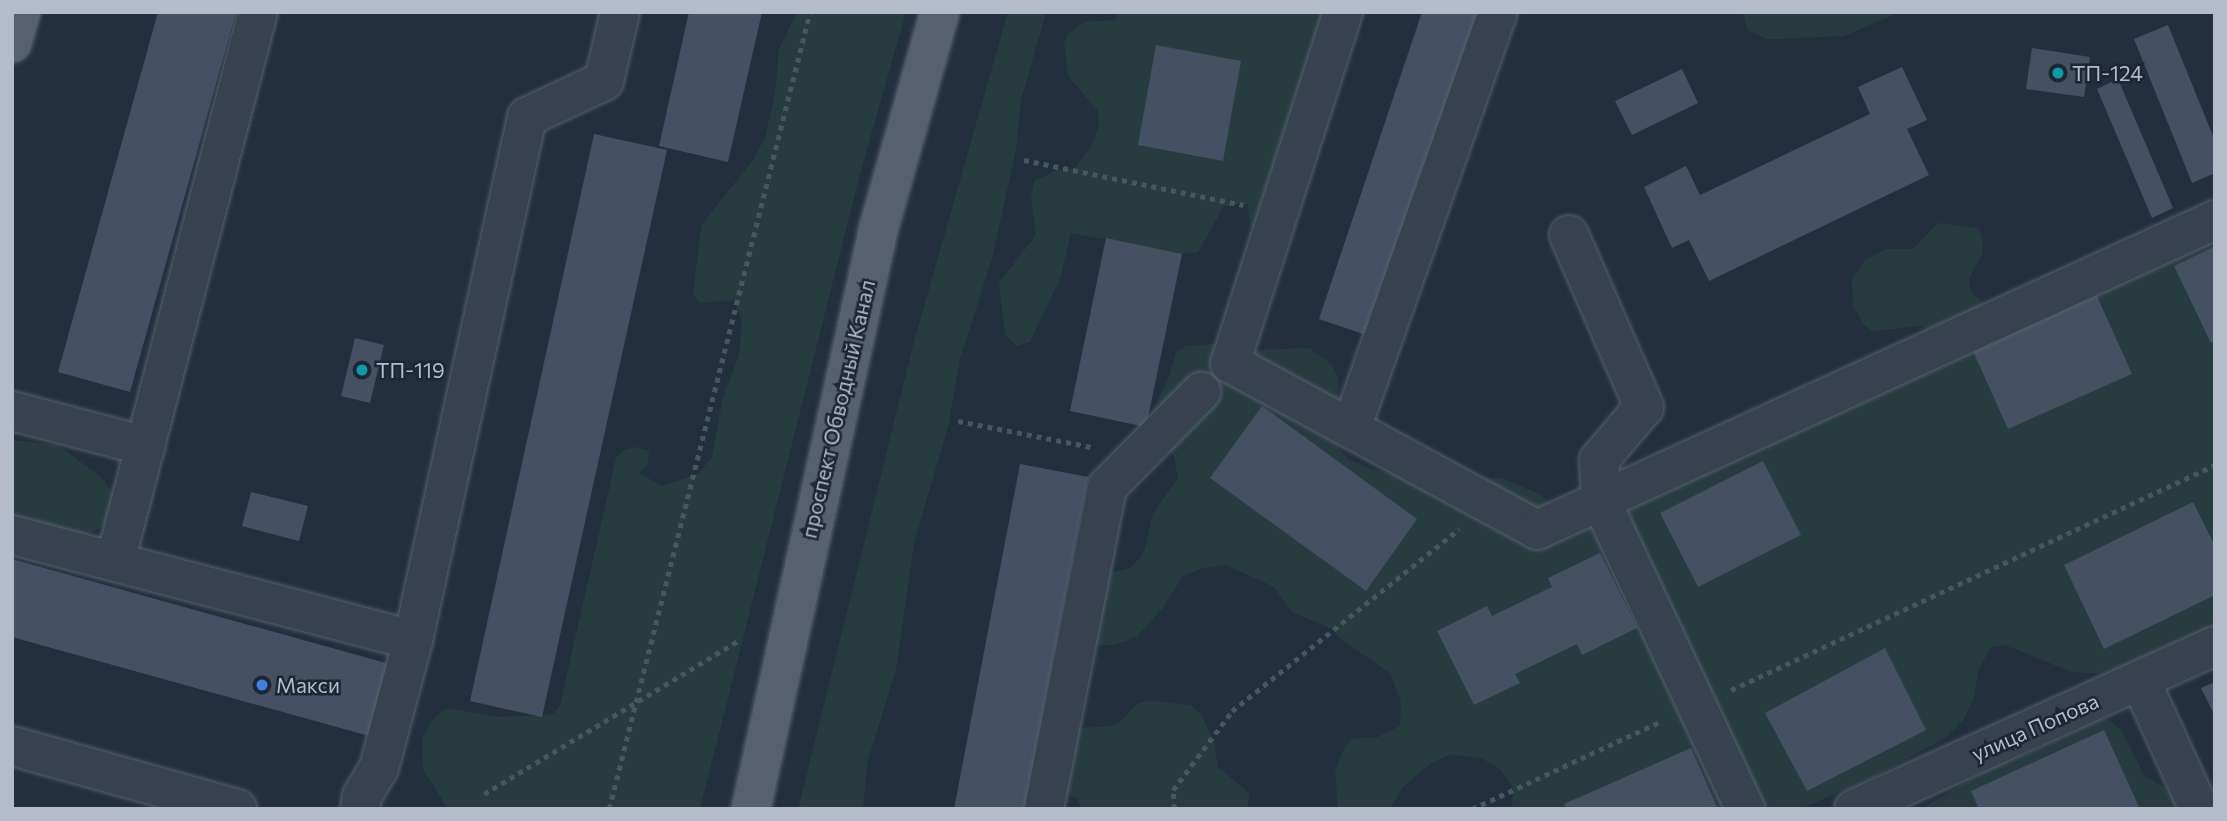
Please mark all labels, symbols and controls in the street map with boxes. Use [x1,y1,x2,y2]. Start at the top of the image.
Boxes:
place label: ТП-124 [2072,60,2143,86]
marker: ТП-124 [2050,65,2066,81]
street label: проспект Обводный Канал [796,277,880,541]
place label: ТП-119 [376,357,445,383]
marker: ТП-119 [354,362,370,378]
place label: Макси [276,672,340,698]
marker: Макси [254,677,270,693]
street label: улица Попова [1968,688,2102,766]

